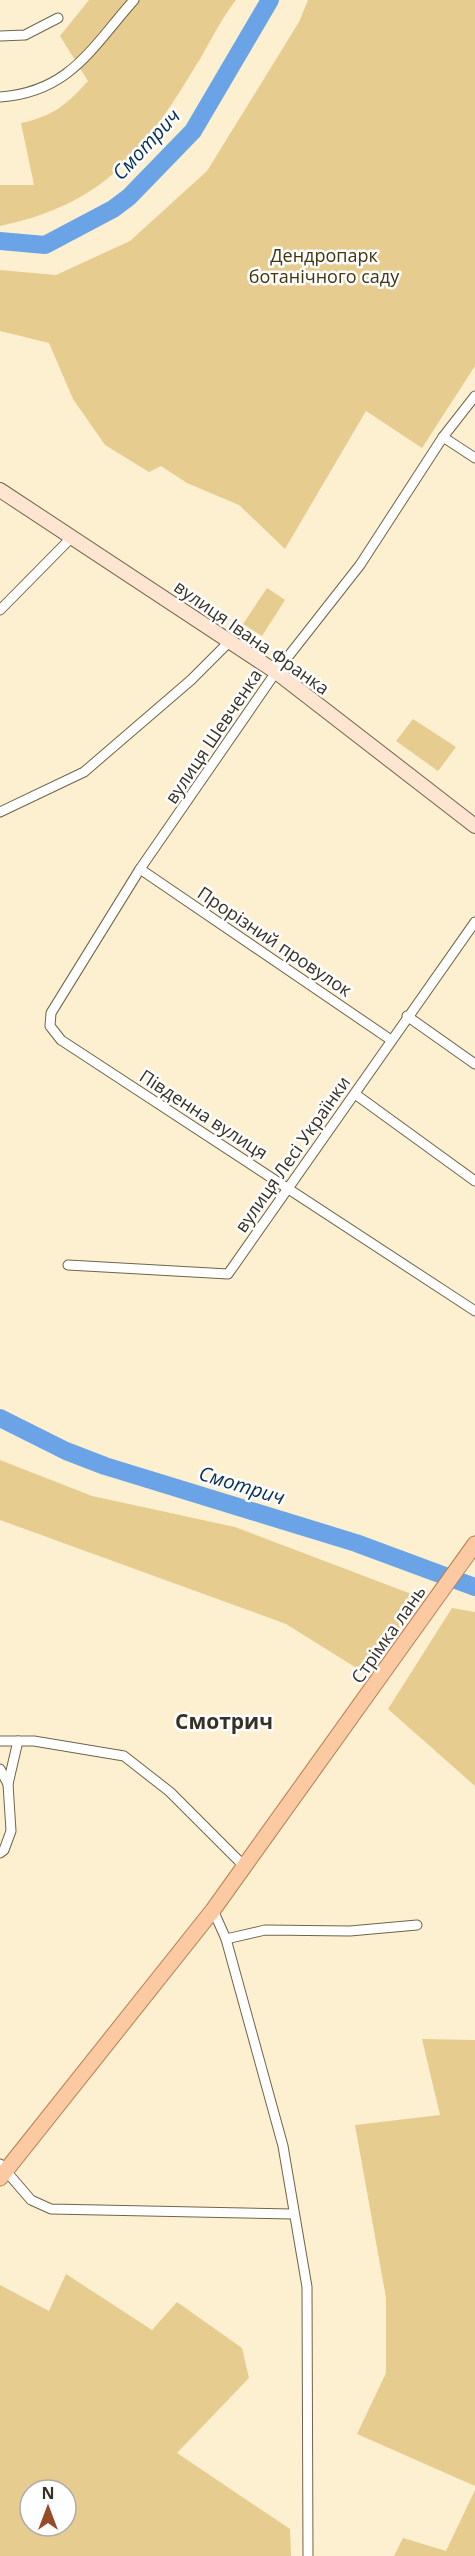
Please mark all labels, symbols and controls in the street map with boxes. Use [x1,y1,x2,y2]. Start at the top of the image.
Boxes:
water label: Смотрич [106,102,186,186]
park label: Дендропарк ботанічного саду [249,243,400,288]
street label: вулиця Івана Франка [170,574,334,700]
street label: вулиця Шевченка [159,664,267,808]
street label: Прорізний провулок [193,880,357,1002]
street label: Південна вулиця [135,1064,273,1164]
street label: вулиця Лесі Українки [229,1071,355,1237]
water label: Смотрич [196,1459,288,1511]
street label: Стрімка лань [345,1580,431,1688]
district label: Смотрич [175,1707,273,1735]
north arrow [18,2478,78,2538]
text: N [41,2482,55,2504]

